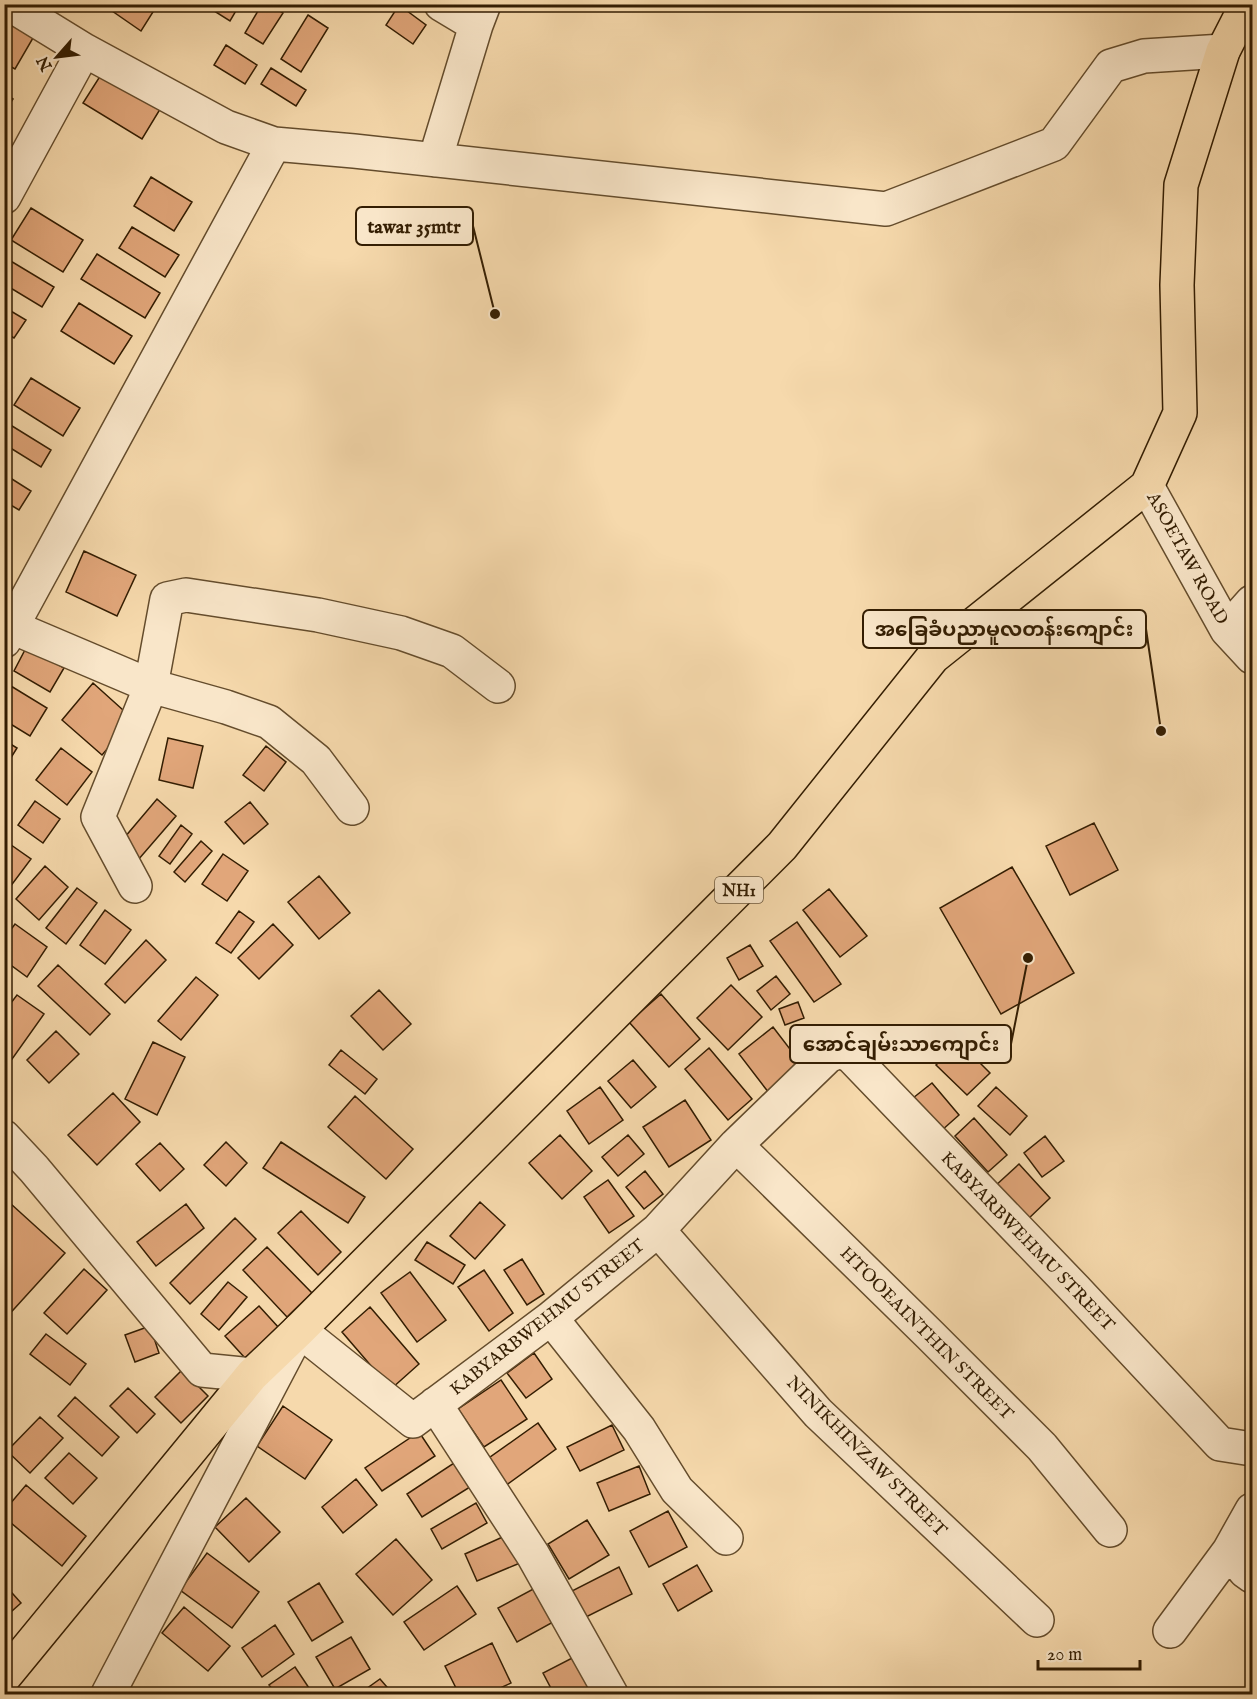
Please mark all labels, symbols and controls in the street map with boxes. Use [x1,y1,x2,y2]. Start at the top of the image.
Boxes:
north arrow [27,27,87,87]
text: N [33,52,58,75]
callout: tawar 35mtr [356,207,473,245]
text: tawar 35mtr [366,215,461,240]
street label: ASOETAW ROAD [1140,487,1233,629]
callout: အခြေခံပညာမူလတန်းကျောင်း [863,610,1146,648]
text: အခြေခံပညာမူလတန်းကျောင်း [875,616,1133,646]
road number: NH1 [715,877,763,903]
callout: အောင်ချမ်းသာကျောင်း [790,1025,1011,1063]
text: အောင်ချမ်းသာကျောင်း [803,1031,999,1061]
street label: KABYARBWEHMU STREET [935,1147,1119,1337]
street label: KABYARBWEHMU STREET [446,1235,650,1401]
street label: HTOOEAINTHIN STREET [834,1243,1017,1426]
street label: NINIKHINZAW STREET [781,1372,951,1542]
scale bar [1038,1633,1140,1671]
text: 20 m [1047,1644,1082,1667]

